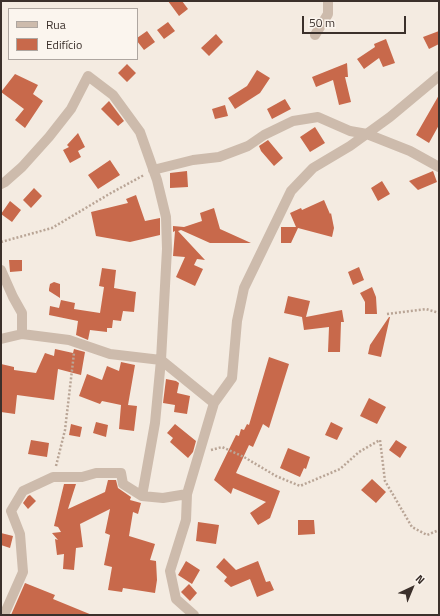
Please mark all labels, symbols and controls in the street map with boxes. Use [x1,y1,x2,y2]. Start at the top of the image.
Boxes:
legend [8,8,138,60]
scale bar [304,8,408,34]
text: 50 m [309,13,335,32]
text: Rua [46,15,66,34]
text: Edifício [46,35,82,54]
north arrow [392,568,432,608]
text: N [412,571,429,588]

